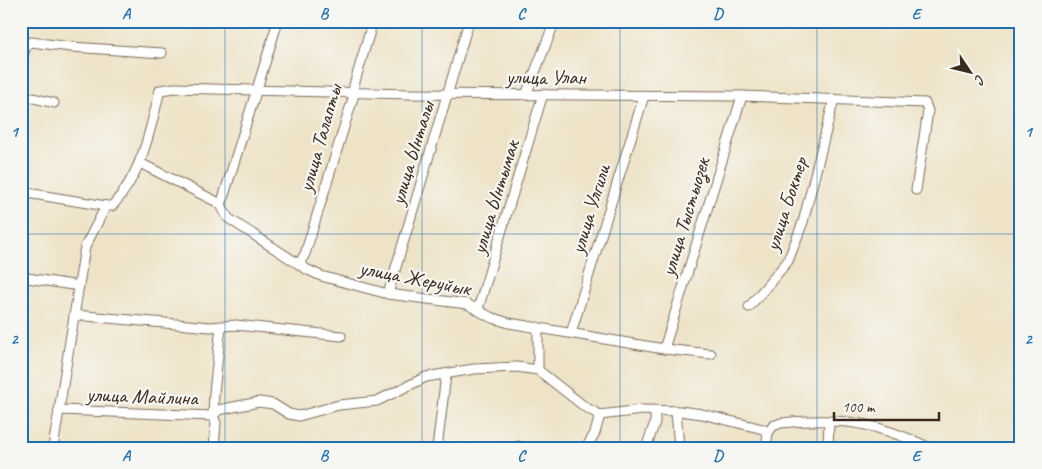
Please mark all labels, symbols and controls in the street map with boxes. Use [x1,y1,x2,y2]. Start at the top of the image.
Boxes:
text: A [122,4,132,24]
text: B [320,4,330,24]
text: C [517,4,527,24]
text: D [713,4,724,24]
text: E [912,4,923,24]
north arrow [944,48,994,98]
street label: улица Улан [504,64,587,90]
text: С [970,71,989,89]
street label: улица Талапты [292,80,348,197]
street label: улица Ынталы [383,96,441,210]
text: 1 [10,122,19,142]
text: 1 [1024,122,1033,142]
street label: улица Ынтымак [465,135,525,259]
street label: улица Тыстыозек [654,152,717,282]
street label: улица Боктер [758,153,814,256]
street label: улица Улгили [564,160,616,259]
street label: улица Жеруйык [355,254,475,302]
text: 2 [10,329,19,349]
text: 2 [1024,329,1033,349]
street label: улица Майлина [84,381,200,411]
scale bar [834,389,940,421]
text: 100 m [842,398,876,417]
text: A [122,446,132,466]
text: B [320,446,330,466]
text: C [517,446,527,466]
text: D [713,446,724,466]
text: E [912,446,923,466]

